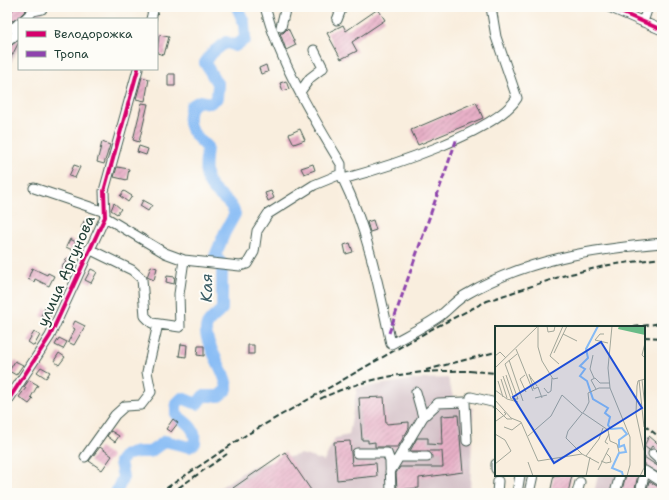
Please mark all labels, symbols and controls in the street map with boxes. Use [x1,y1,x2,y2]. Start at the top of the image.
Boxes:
legend [18,18,158,70]
text: Велодорожка [54,26,133,42]
text: Тропа [54,46,89,62]
street label: улица Аргунова [32,212,100,330]
water label: Кая [196,273,217,303]
inset map [495,326,645,476]

